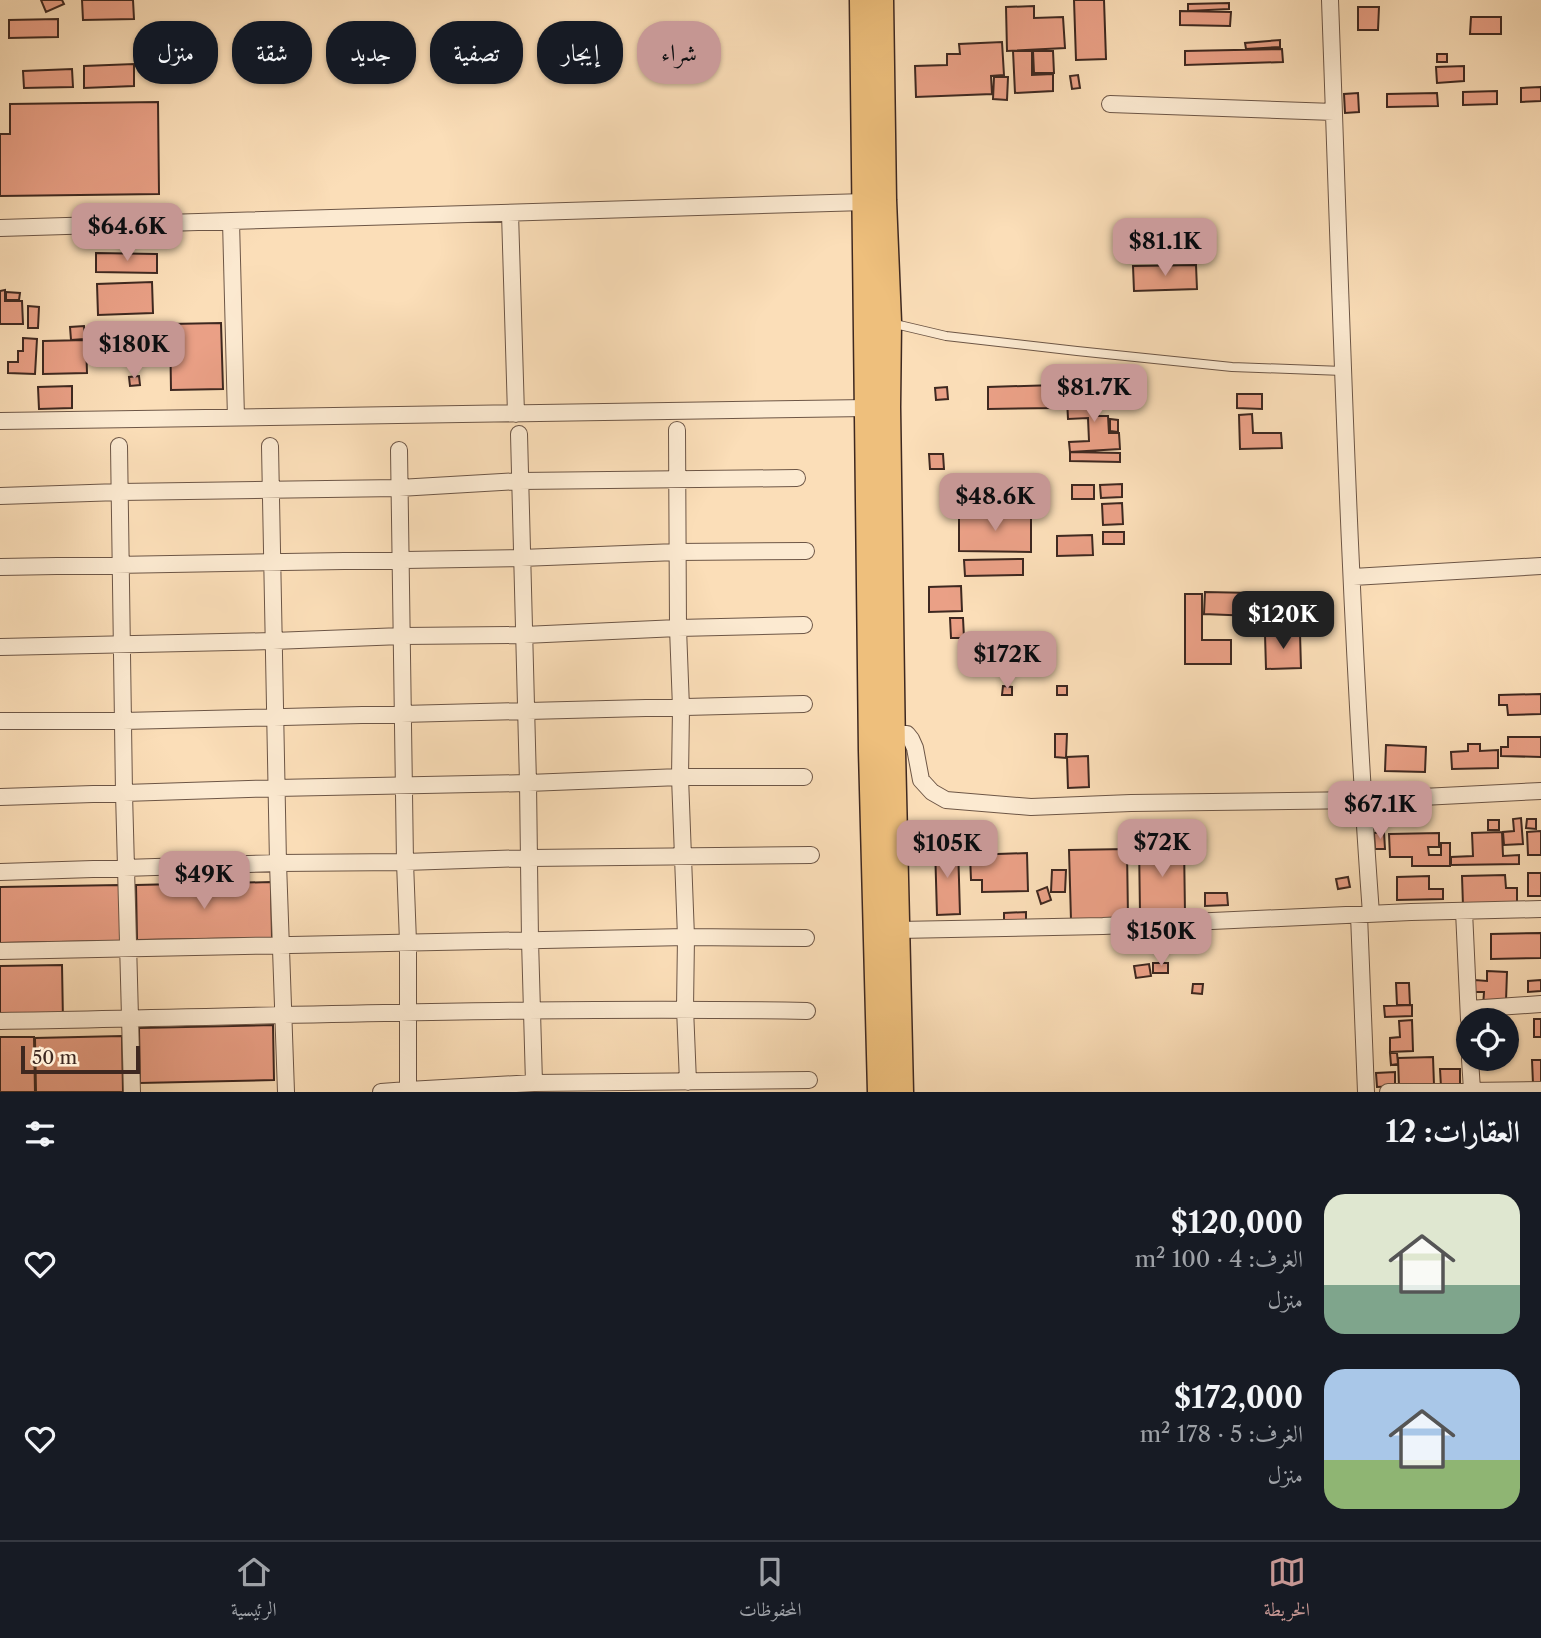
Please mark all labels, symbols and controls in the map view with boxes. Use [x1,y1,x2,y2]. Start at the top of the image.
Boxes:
chip: منزل [133,21,218,84]
chip: شقة [232,21,312,84]
chip: جديد [326,21,416,84]
chip: تصفية [430,21,523,84]
chip: إيجار [537,21,623,84]
chip: شراء [637,21,721,84]
pin: $64.6K [70,204,184,263]
text: $64.6K [88,212,166,240]
pin: $81.1K [1108,218,1222,278]
text: $81.1K [1129,227,1201,255]
pin: $180K [85,322,183,381]
text: $180K [99,330,169,358]
pin: $81.7K [1037,364,1151,424]
text: $81.7K [1057,373,1131,401]
pin: $48.6K [938,474,1052,533]
text: $48.6K [955,482,1035,510]
pin: $120K [1234,592,1332,651]
text: $120K [1248,600,1318,628]
pin: $172K [958,632,1056,691]
text: $172K [973,640,1041,668]
pin: $67.1K [1323,782,1437,841]
text: $67.1K [1344,790,1416,818]
pin: $105K [898,820,996,880]
pin: $72K [1121,820,1203,879]
text: $72K [1134,828,1190,856]
text: $105K [913,829,981,857]
pin: $49K [163,852,245,911]
text: $49K [175,860,233,888]
pin: $150K [1112,908,1210,968]
text: $150K [1127,917,1195,945]
map controls [1456,1008,1519,1071]
button: locate [1456,1008,1519,1071]
scale bar [21,1043,140,1075]
text: 50 m [32,1046,77,1069]
text: العقارات: 12 [1385,1113,1520,1150]
icon: filters [21,1115,59,1153]
text: $120,000 [1171,1204,1303,1241]
icon: home [1380,1222,1464,1306]
icon: heart [21,1245,59,1283]
text: الغرف: 4 · 100 m² [1135,1245,1303,1273]
text: منزل [1268,1286,1303,1314]
text: $172,000 [1174,1379,1303,1416]
icon: home [1380,1397,1464,1481]
icon: heart [21,1420,59,1458]
text: الغرف: 5 · 178 m² [1140,1420,1303,1448]
text: منزل [1268,1461,1303,1489]
tab: الرئيسية [231,1553,277,1628]
tab: المحفوظات [739,1553,802,1628]
tab: الخريطة [1264,1553,1310,1628]

